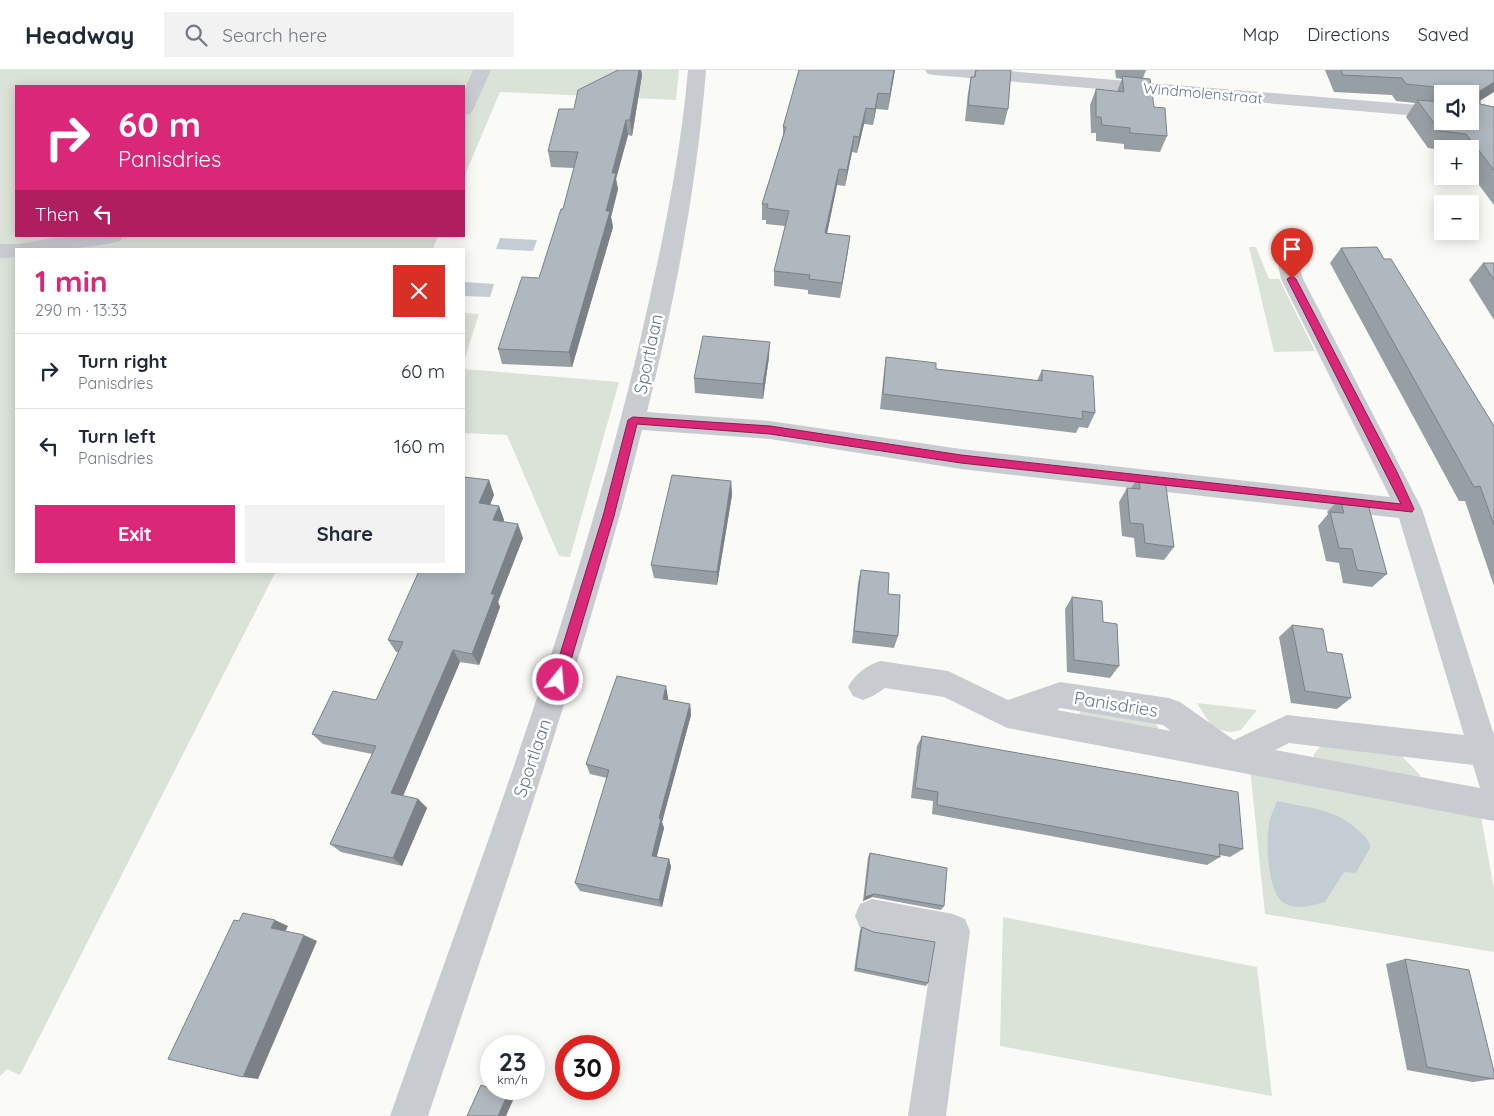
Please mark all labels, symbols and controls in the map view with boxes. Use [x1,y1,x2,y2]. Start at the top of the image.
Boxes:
search box [164,12,514,57]
text: Headway [25,20,134,50]
icon: search [182,21,210,49]
text: Search here [222,23,327,47]
text: Map [1242,23,1279,46]
text: Directions [1307,23,1390,46]
text: Saved [1418,23,1469,46]
street label: Windmolenstraat [1143,78,1263,108]
map controls [1434,85,1479,240]
button: sound [1434,85,1479,130]
text: 60 m [118,102,201,146]
icon: right [35,105,100,170]
button: + [1434,140,1479,185]
text: Panisdries [118,145,221,173]
button: − [1434,195,1479,240]
icon: left [89,200,117,228]
text: Then [35,202,79,226]
pin [1271,228,1313,279]
icon: arrive [1278,235,1306,263]
text: 1 min [35,262,108,300]
button: close [393,265,445,317]
text: 290 m · 13:33 [35,300,127,320]
street label: Sportlaan [628,312,668,396]
text: Turn right [78,349,167,373]
icon: right [35,357,63,385]
text: 60 m [401,359,445,383]
text: Panisdries [78,373,153,393]
text: Turn left [78,424,156,448]
icon: left [35,432,63,460]
text: 160 m [394,434,445,458]
text: Panisdries [78,448,153,468]
button: Exit [35,505,235,563]
button: Share [245,505,445,563]
position arrow [531,653,583,705]
street label: Panisdries [1072,686,1160,722]
street label: Sportlaan [508,716,556,800]
speed limit sign: 30 [555,1035,620,1100]
text: 23 [499,1046,526,1077]
text: km/h [497,1072,528,1087]

